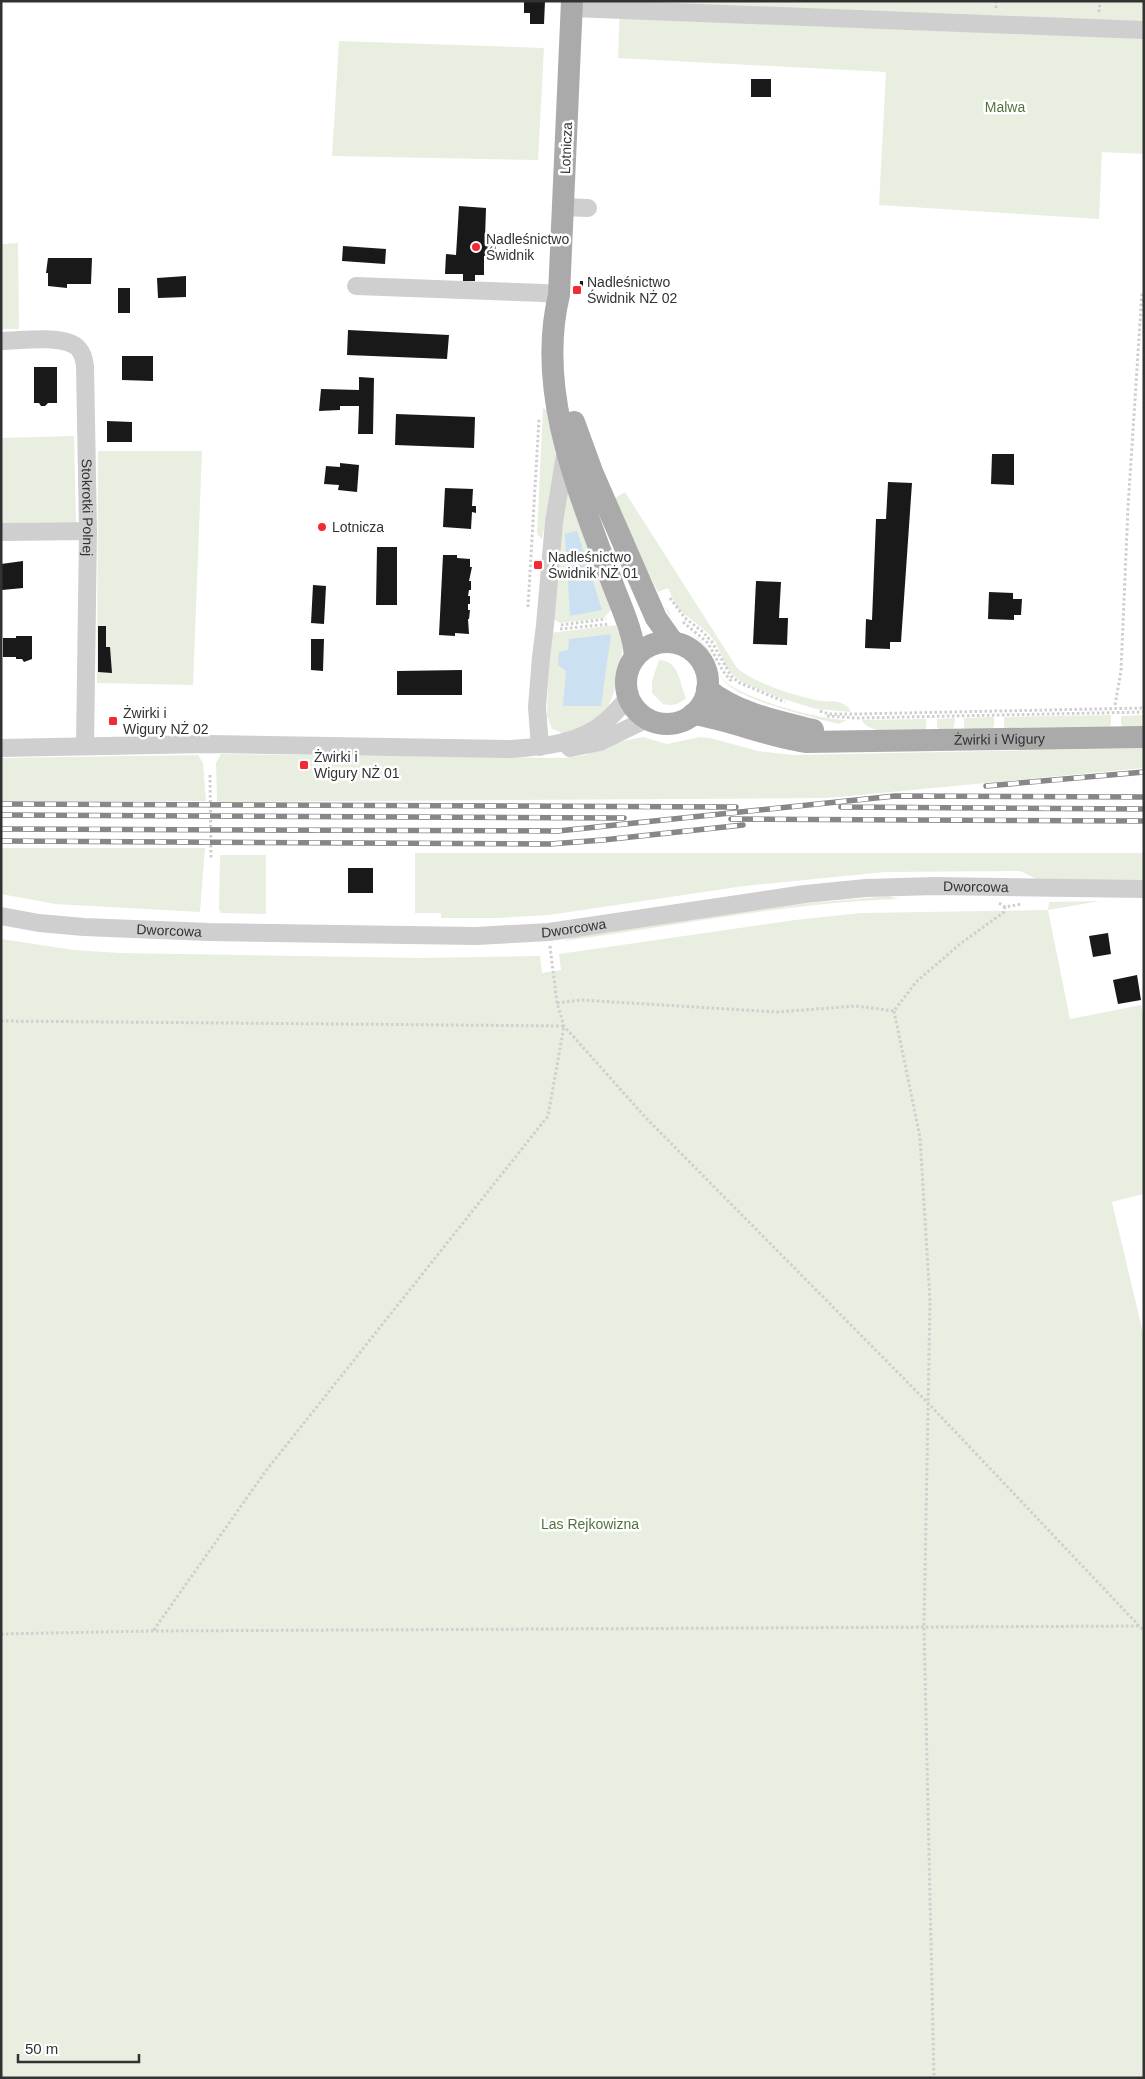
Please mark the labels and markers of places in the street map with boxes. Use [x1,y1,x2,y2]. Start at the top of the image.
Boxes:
place label: Nadleśnictwo Świdnik [486,231,569,263]
marker: Nadleśnictwo Świdnik [470,241,482,253]
place label: Nadleśnictwo Świdnik NŻ 02 [587,274,677,306]
marker: Nadleśnictwo Świdnik NŻ 02 [571,284,583,296]
place label: Lotnicza [332,519,384,535]
marker: Lotnicza [316,521,328,533]
place label: Nadleśnictwo Świdnik NŻ 01 [548,549,638,581]
marker: Nadleśnictwo Świdnik NŻ 01 [532,559,544,571]
place label: Żwirki i Wigury NŻ 02 [123,704,209,737]
marker: Żwirki i Wigury NŻ 02 [107,715,119,727]
place label: Żwirki i Wigury NŻ 01 [314,748,400,781]
marker: Żwirki i Wigury NŻ 01 [298,759,310,771]

